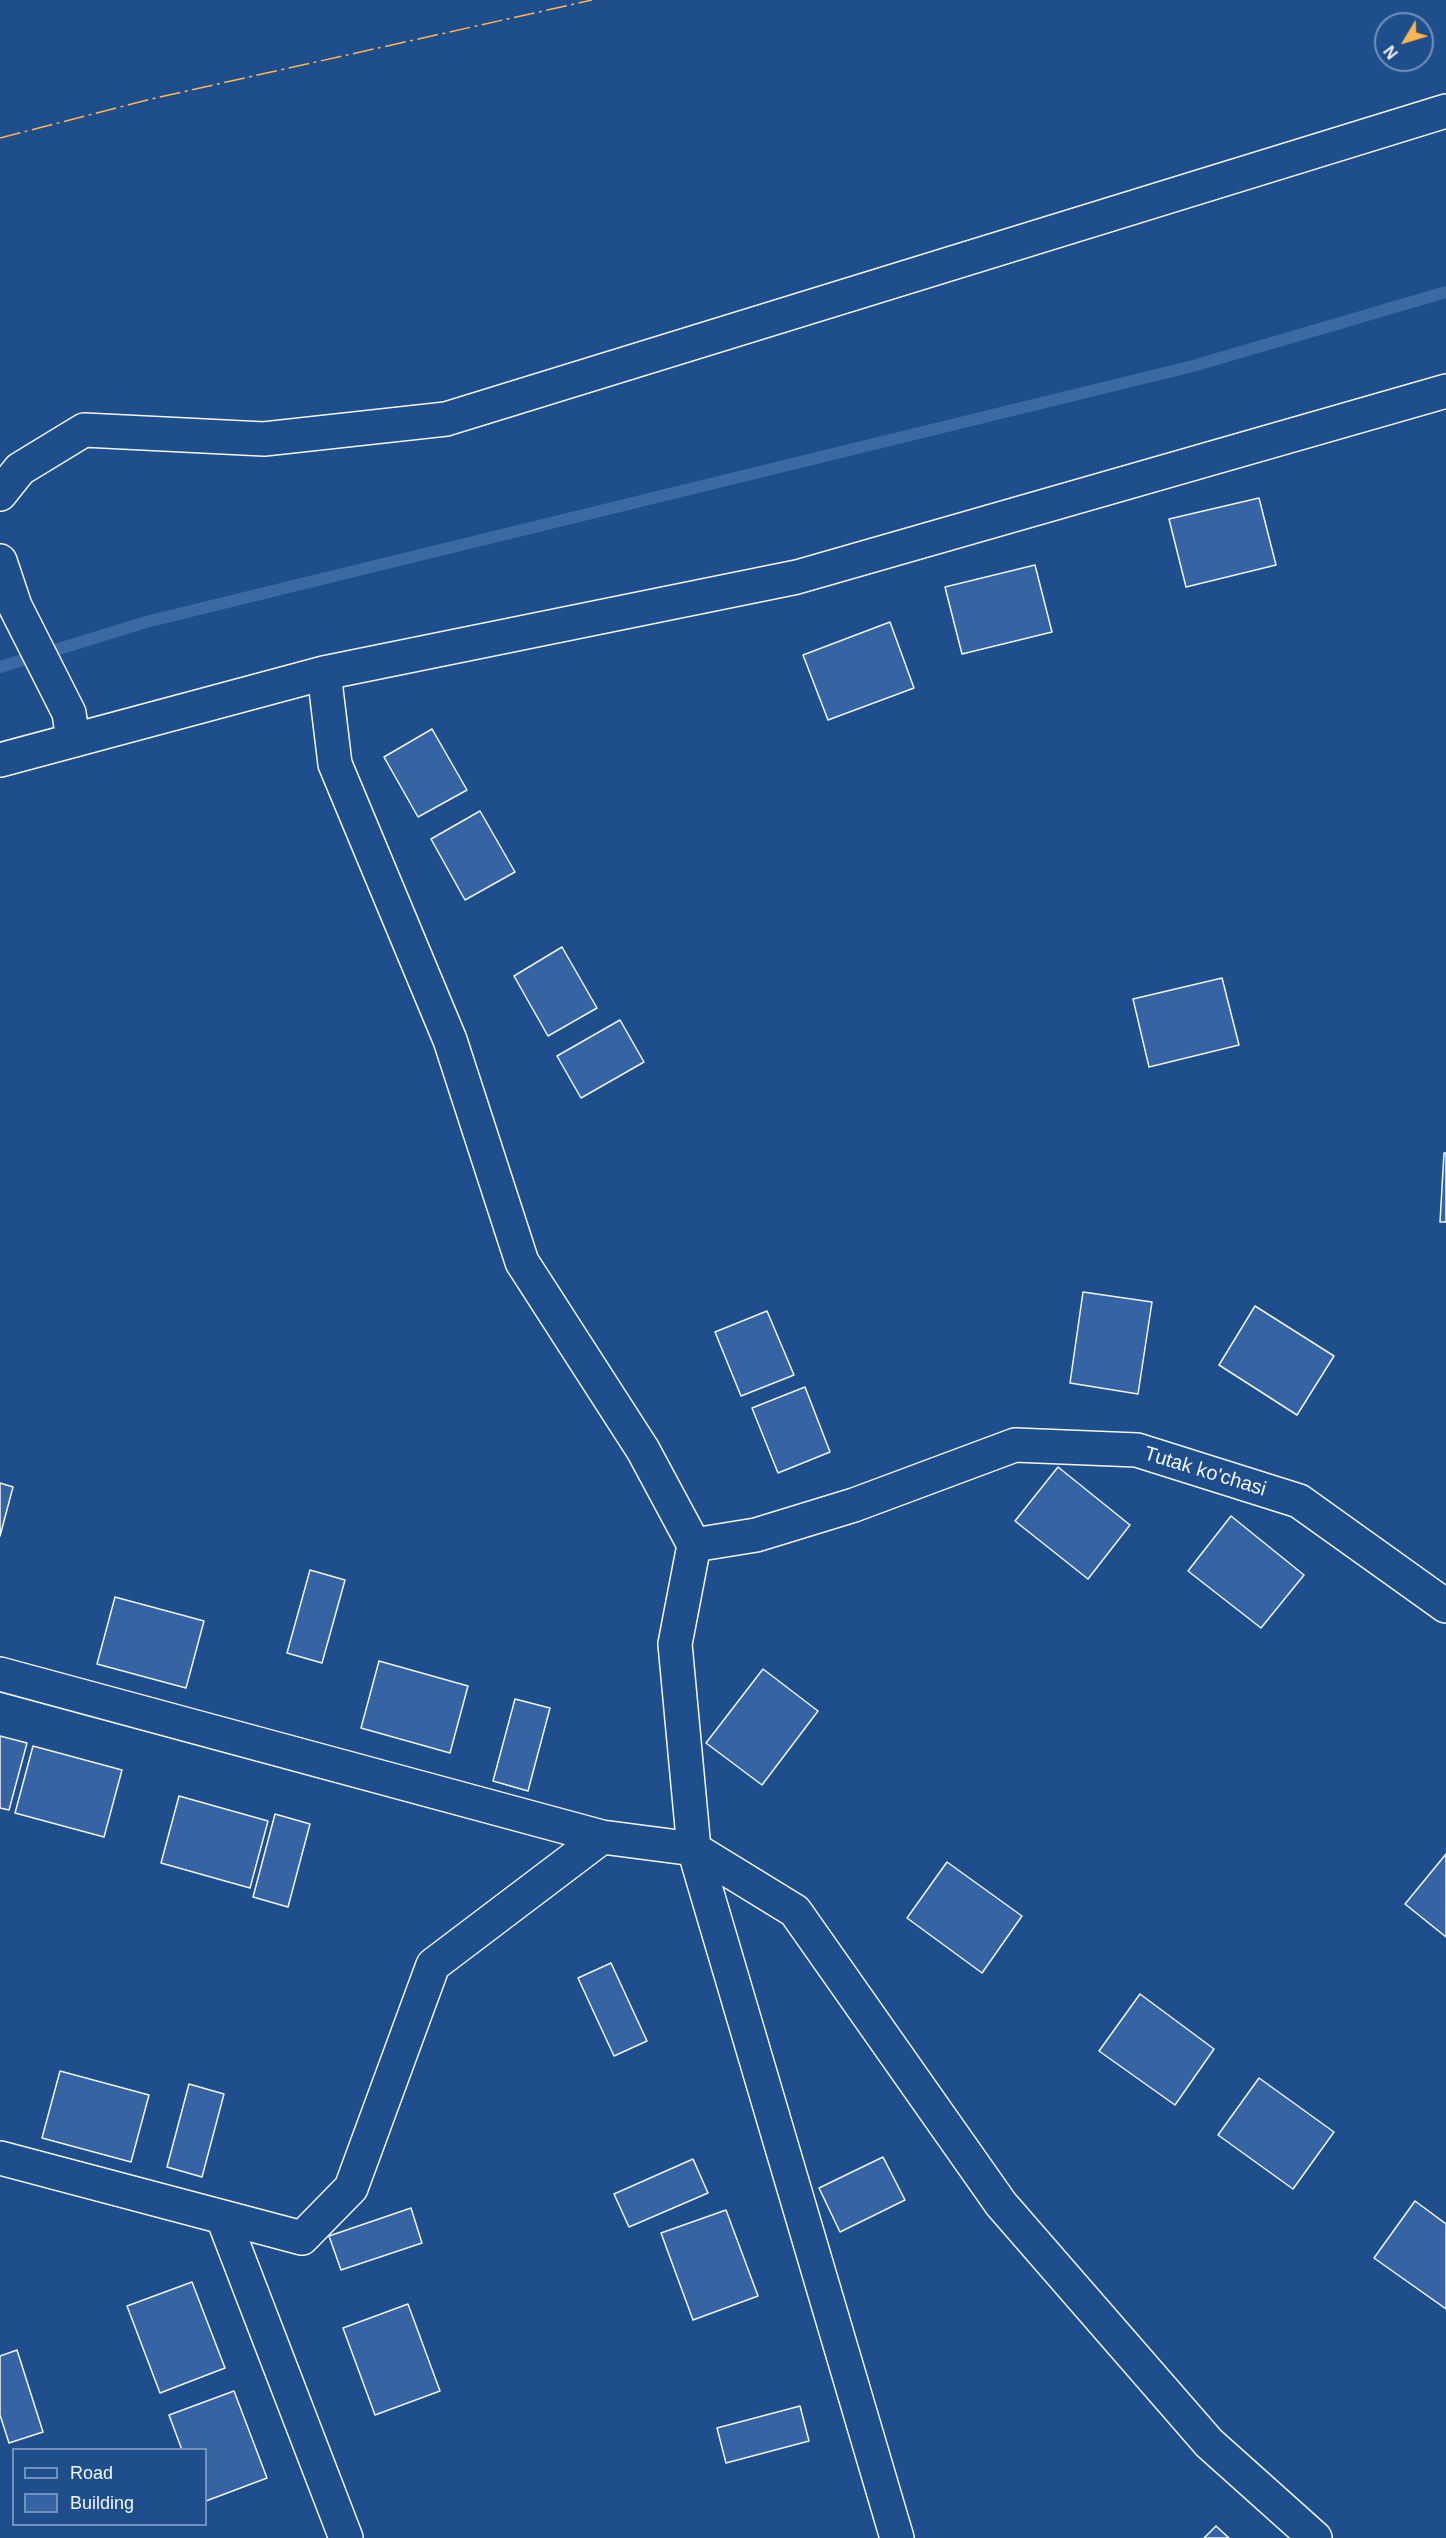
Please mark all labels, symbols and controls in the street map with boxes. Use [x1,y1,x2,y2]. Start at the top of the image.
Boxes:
north arrow [1374,12,1434,72]
text: N [1381,42,1401,62]
street label: Tutak ko'chasi [1141,1442,1269,1502]
legend [12,2448,207,2526]
text: Road [70,2463,113,2483]
text: Building [70,2493,134,2513]

